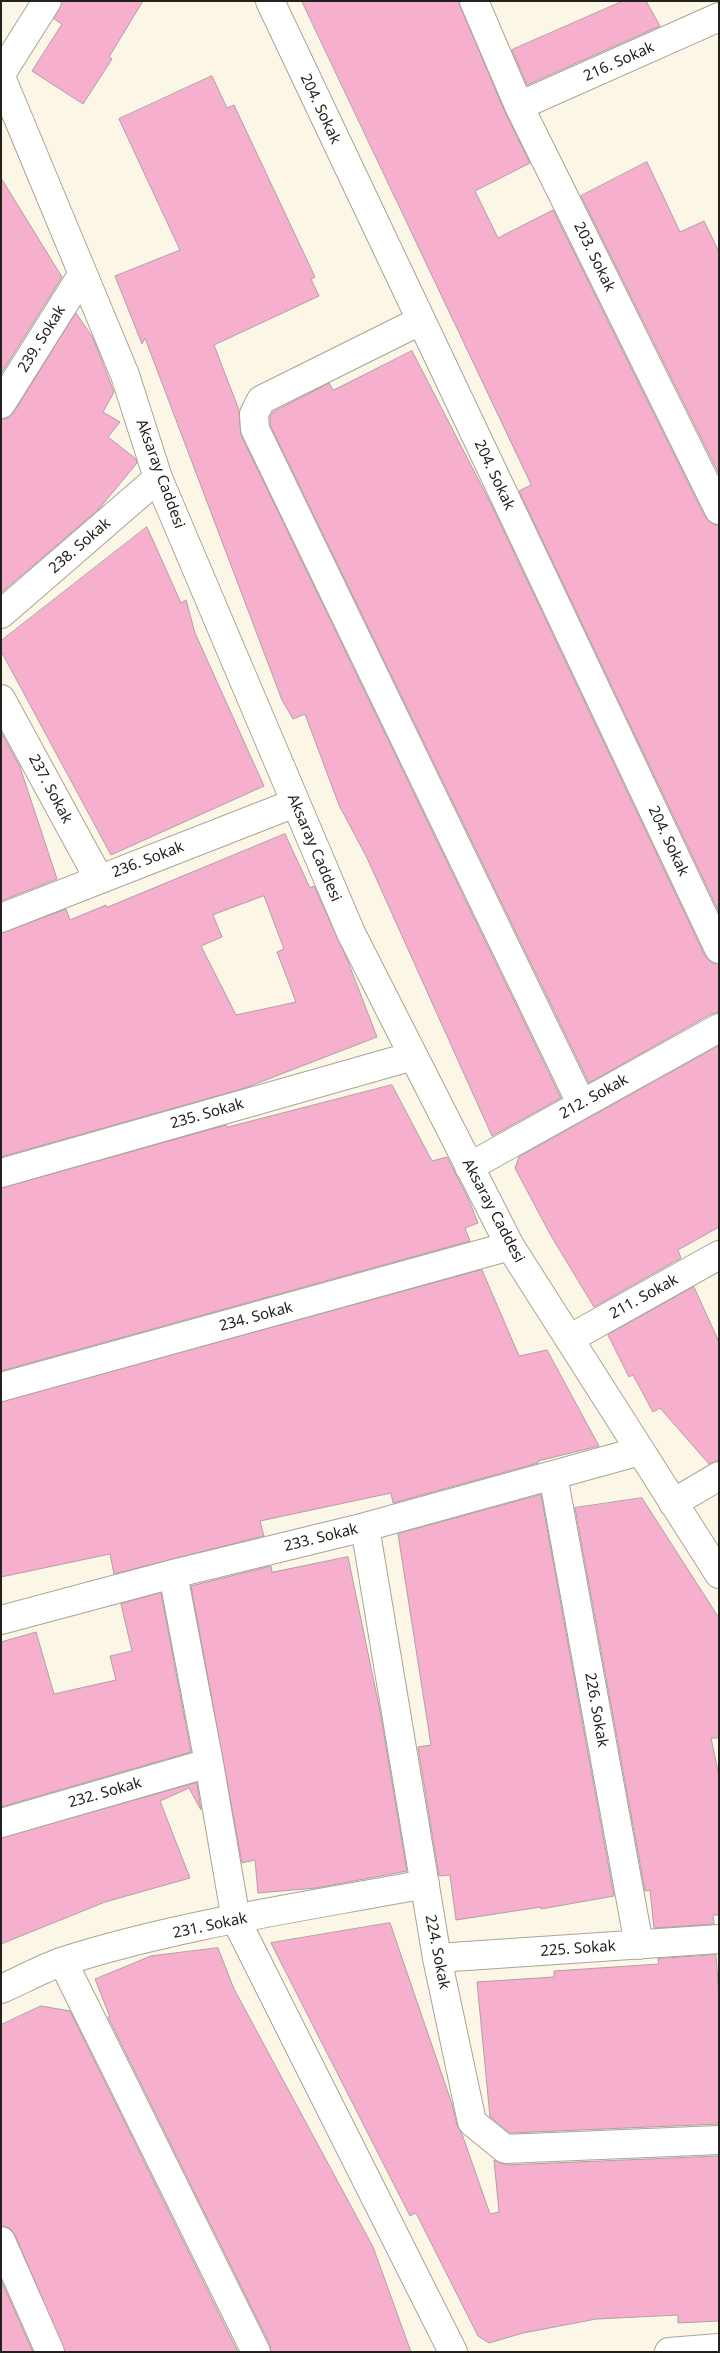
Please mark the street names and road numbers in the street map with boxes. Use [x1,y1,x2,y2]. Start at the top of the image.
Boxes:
street label: 216. Sokak [581,38,657,86]
street label: 204. Sokak [296,71,344,147]
street label: 203. Sokak [569,219,619,295]
street label: 239. Sokak [14,302,70,376]
street label: Aksaray Caddesi [132,417,188,531]
street label: 204. Sokak [470,437,518,513]
street label: 238. Sokak [46,514,114,578]
street label: 237. Sokak [24,751,76,827]
street label: Aksaray Caddesi [283,792,345,904]
street label: 204. Sokak [644,803,692,879]
street label: 236. Sokak [110,838,186,882]
street label: 212. Sokak [557,1071,631,1123]
street label: 235. Sokak [168,1095,246,1133]
street label: Aksaray Caddesi [458,1156,528,1266]
street label: 211. Sokak [607,1271,681,1323]
street label: 234. Sokak [217,1299,295,1335]
street label: 233. Sokak [282,1520,360,1556]
street label: 226. Sokak [581,1671,611,1749]
street label: 232. Sokak [66,1774,144,1812]
street label: 231. Sokak [171,1909,249,1943]
street label: 224. Sokak [421,1913,453,1991]
street label: 225. Sokak [540,1937,616,1961]

